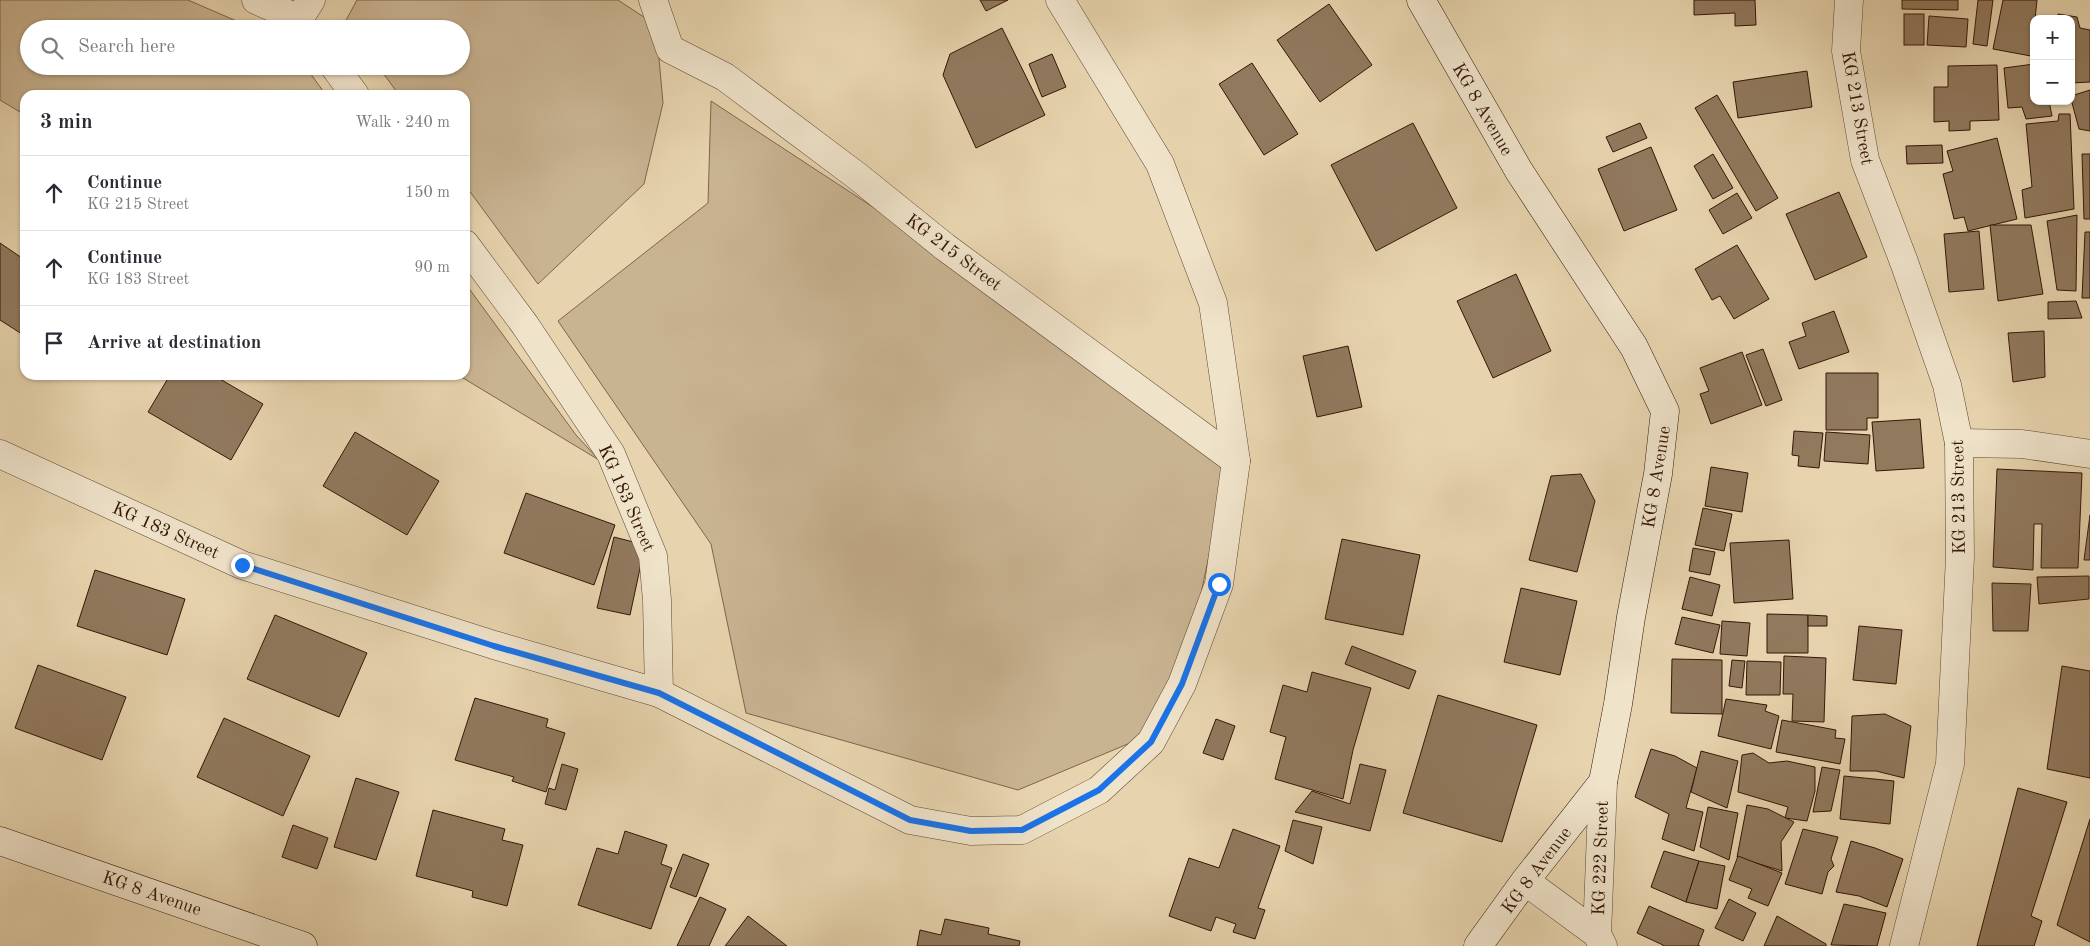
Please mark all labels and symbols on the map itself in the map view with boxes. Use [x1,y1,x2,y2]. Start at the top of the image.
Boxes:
street label: KG 213 Street [1838,50,1876,166]
street label: KG 8 Avenue [1448,60,1516,159]
street label: KG 215 Street [902,211,1005,295]
street label: KG 8 Avenue [1640,425,1674,530]
street label: KG 213 Street [1949,439,1969,555]
street label: KG 183 Street [594,442,658,555]
street label: KG 183 Street [109,499,222,563]
route end [231,554,254,577]
route start [1208,573,1231,596]
street label: KG 222 Street [1590,800,1612,916]
street label: KG 8 Avenue [1498,824,1575,917]
street label: KG 8 Avenue [100,869,204,919]

